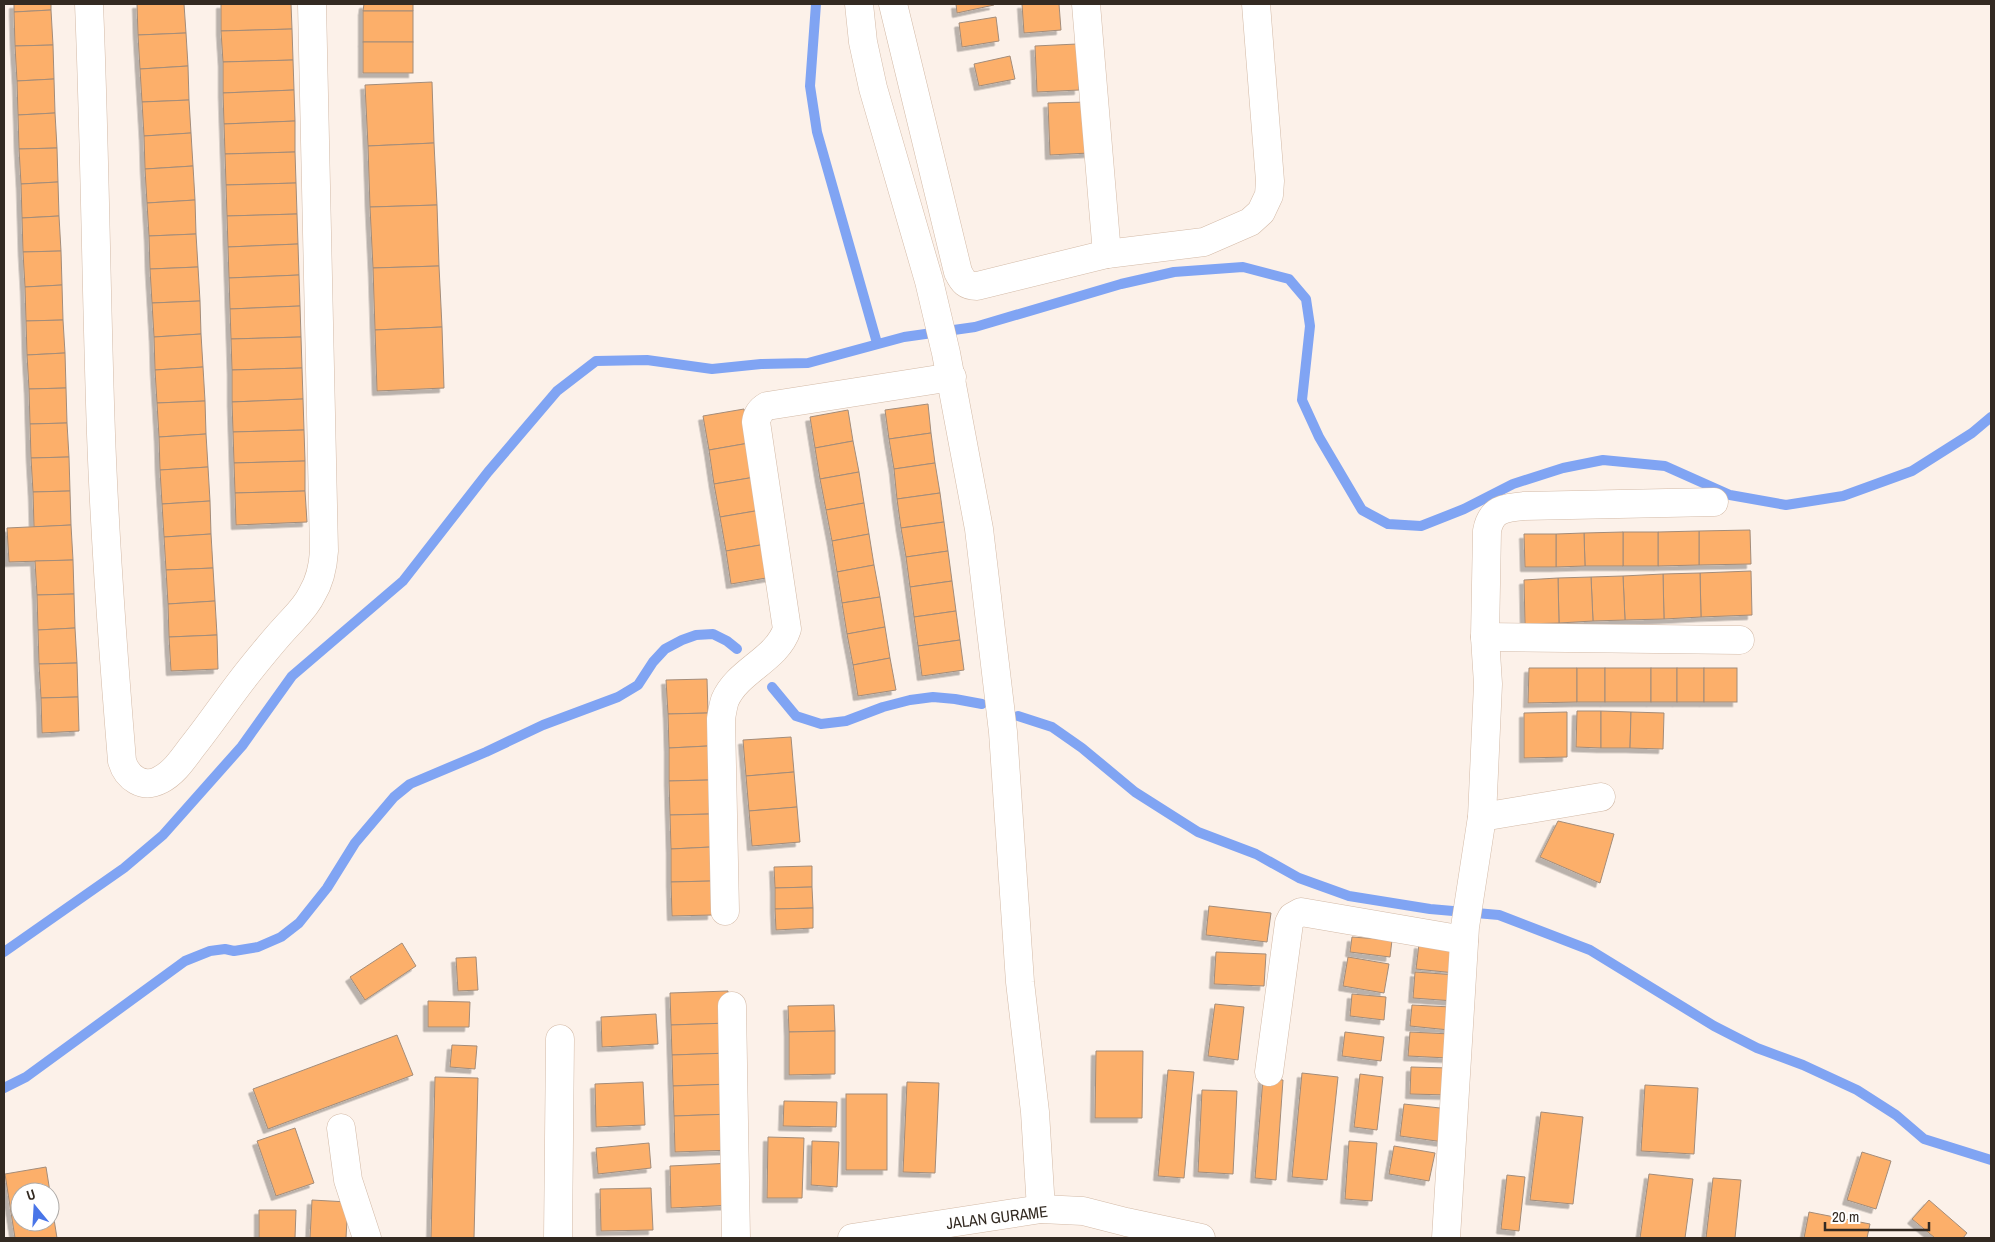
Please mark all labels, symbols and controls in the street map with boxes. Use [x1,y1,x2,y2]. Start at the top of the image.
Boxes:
north arrow [10,1182,60,1232]
text: U [24,1185,38,1204]
street label: JALAN GURAME [945,1200,1049,1234]
scale bar [1825,1200,1929,1232]
text: 20 m [1832,1206,1859,1227]

